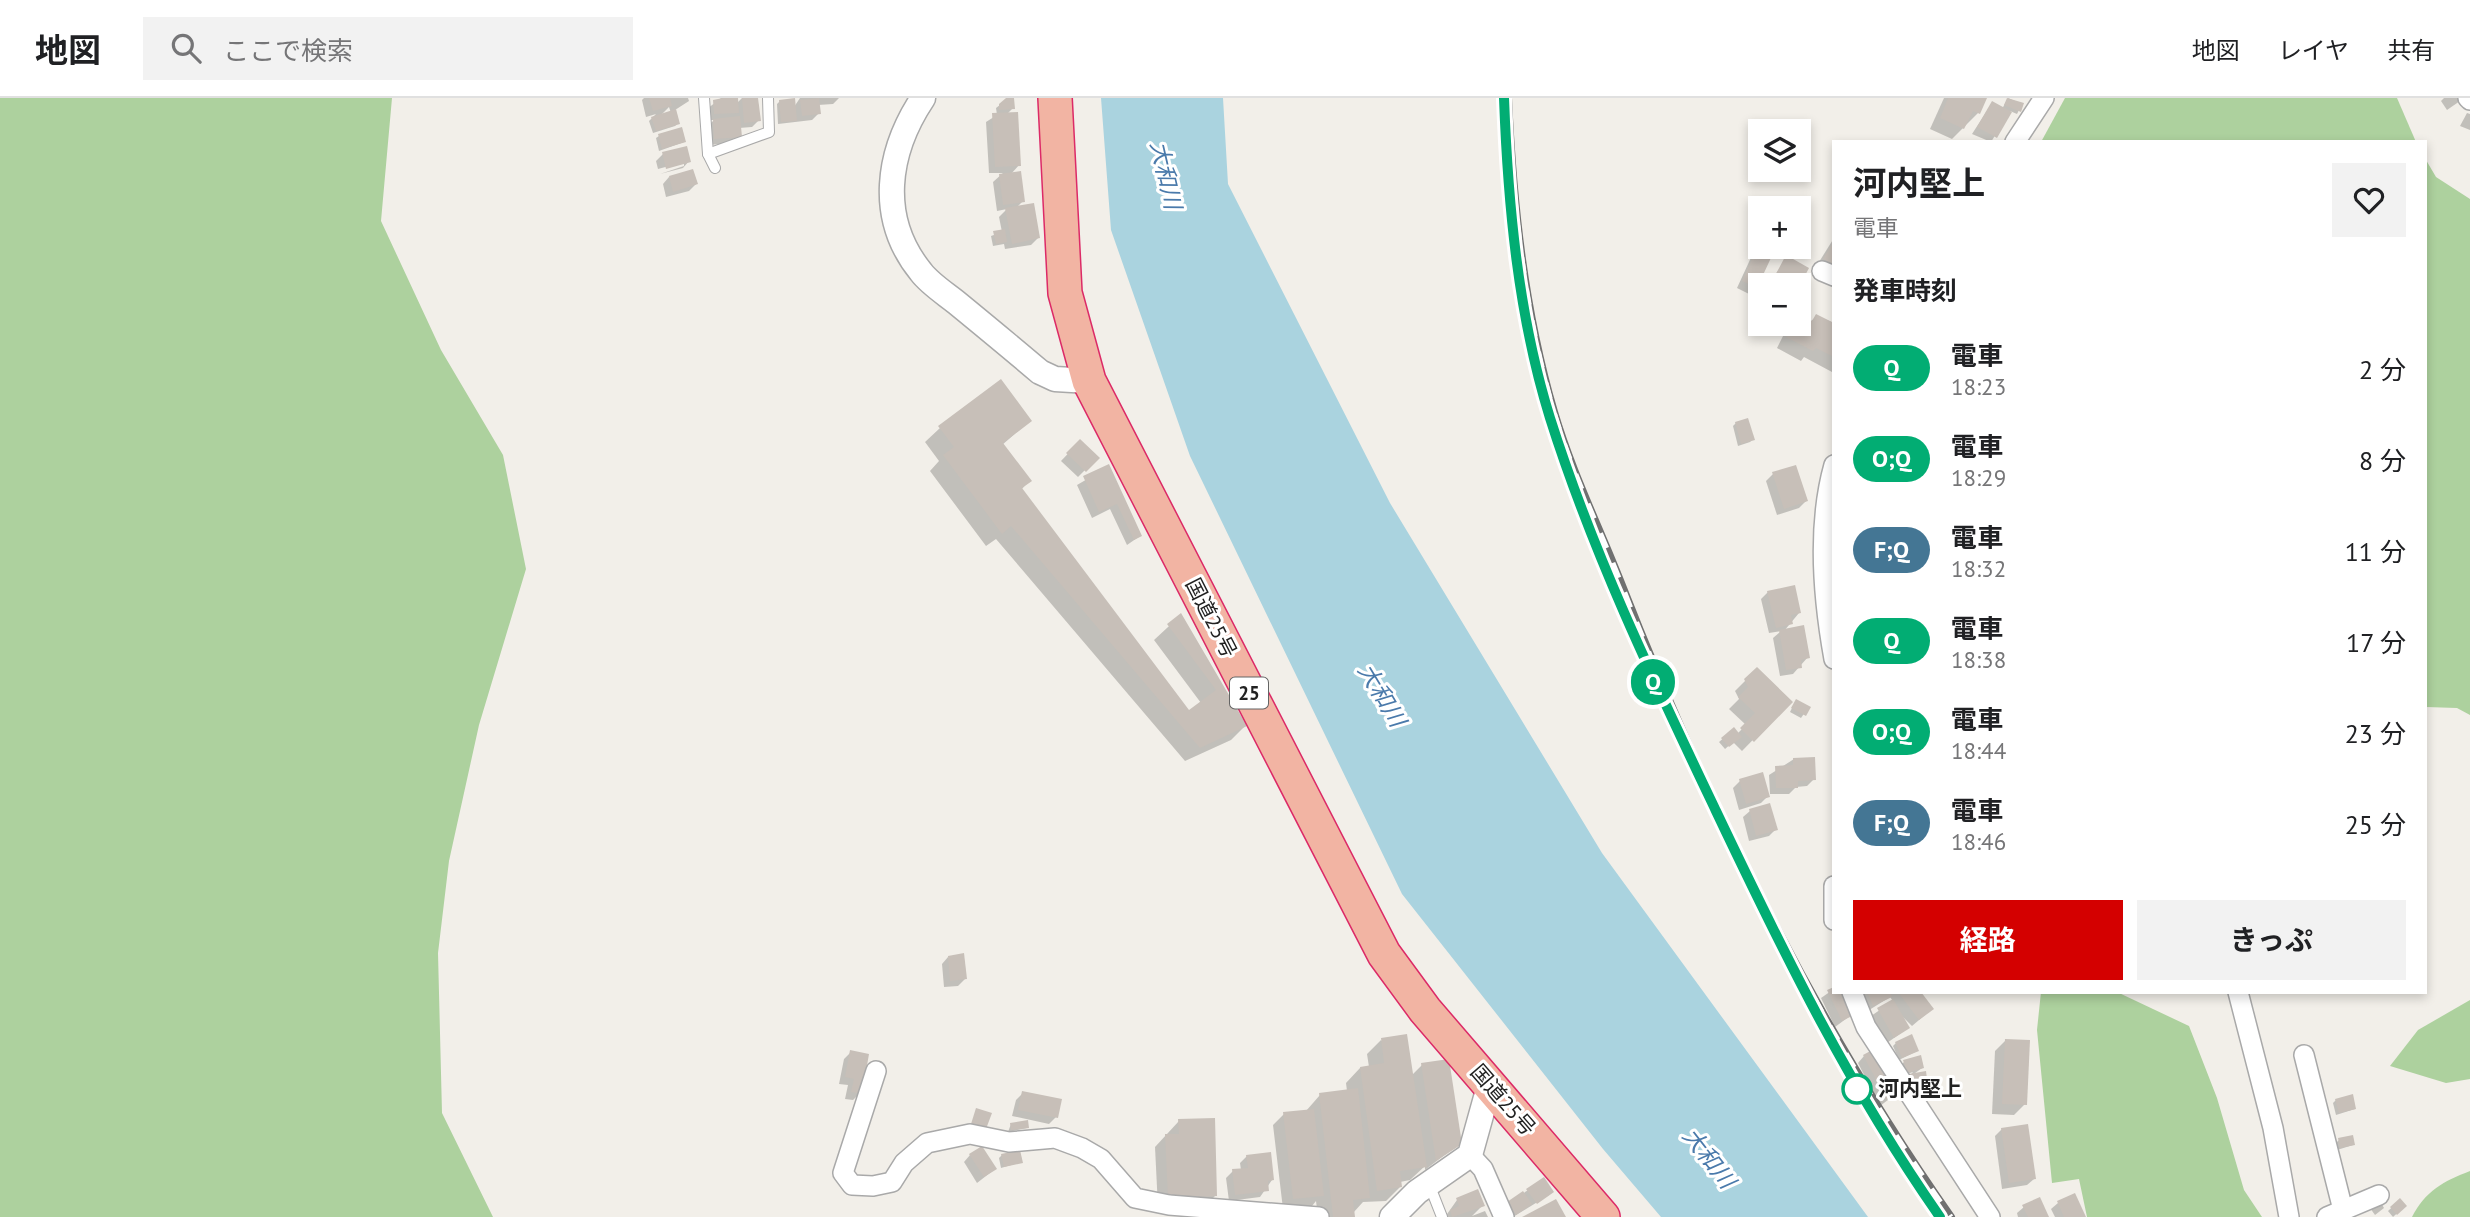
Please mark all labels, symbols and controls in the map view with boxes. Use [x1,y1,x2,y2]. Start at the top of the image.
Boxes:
search box [143,17,633,80]
text: 地図 [35,28,101,71]
icon: search [167,29,205,67]
text: ここで検索 [223,34,353,67]
text: 地図 [2192,35,2240,66]
text: レイヤ [2278,35,2349,66]
text: 共有 [2387,35,2435,66]
map controls [1748,119,1811,336]
button: layers [1748,119,1811,182]
water label: 大和川 [1145,138,1189,215]
text: 河内堅上 [1853,161,1985,204]
button: heart [2332,163,2406,237]
button: + [1748,196,1811,259]
text: 電車 [1853,213,1899,242]
button: − [1748,273,1811,336]
text: 発車時刻 [1853,274,1957,307]
text: 電車 [1951,339,2003,372]
text: Q [1883,352,1900,383]
text: 2 分 [2359,353,2406,386]
text: 18:23 [1951,372,2006,401]
text: 電車 [1951,430,2003,463]
text: O;Q [1872,443,1911,474]
text: 8 分 [2359,444,2406,477]
text: 18:29 [1951,463,2006,492]
text: 電車 [1951,521,2003,554]
text: F;Q [1874,534,1909,565]
text: 11 分 [2345,535,2406,568]
text: 18:32 [1951,554,2006,583]
street label: 国道25号 [1180,573,1243,662]
text: 電車 [1951,612,2003,645]
text: Q [1883,625,1900,656]
text: 17 分 [2346,626,2406,659]
text: 18:38 [1951,645,2006,674]
water label: 大和川 [1352,658,1414,734]
line badge: Q [1630,659,1676,705]
text: Q [1645,666,1661,697]
road number: 25 [1230,678,1268,708]
text: 電車 [1951,703,2003,736]
text: O;Q [1872,716,1911,747]
text: 23 分 [2345,717,2406,750]
text: 18:44 [1951,736,2006,765]
text: 電車 [1951,794,2003,827]
text: F;Q [1874,807,1909,838]
text: 25 分 [2345,808,2406,841]
text: 18:46 [1951,827,2006,856]
button: 経路 [1853,900,2123,980]
button: きっぷ [2137,900,2406,980]
street label: 国道25号 [1465,1058,1542,1141]
marker: 河内堅上 [1842,1074,1872,1104]
place label: 河内堅上 [1878,1075,1962,1102]
water label: 大和川 [1677,1122,1744,1196]

